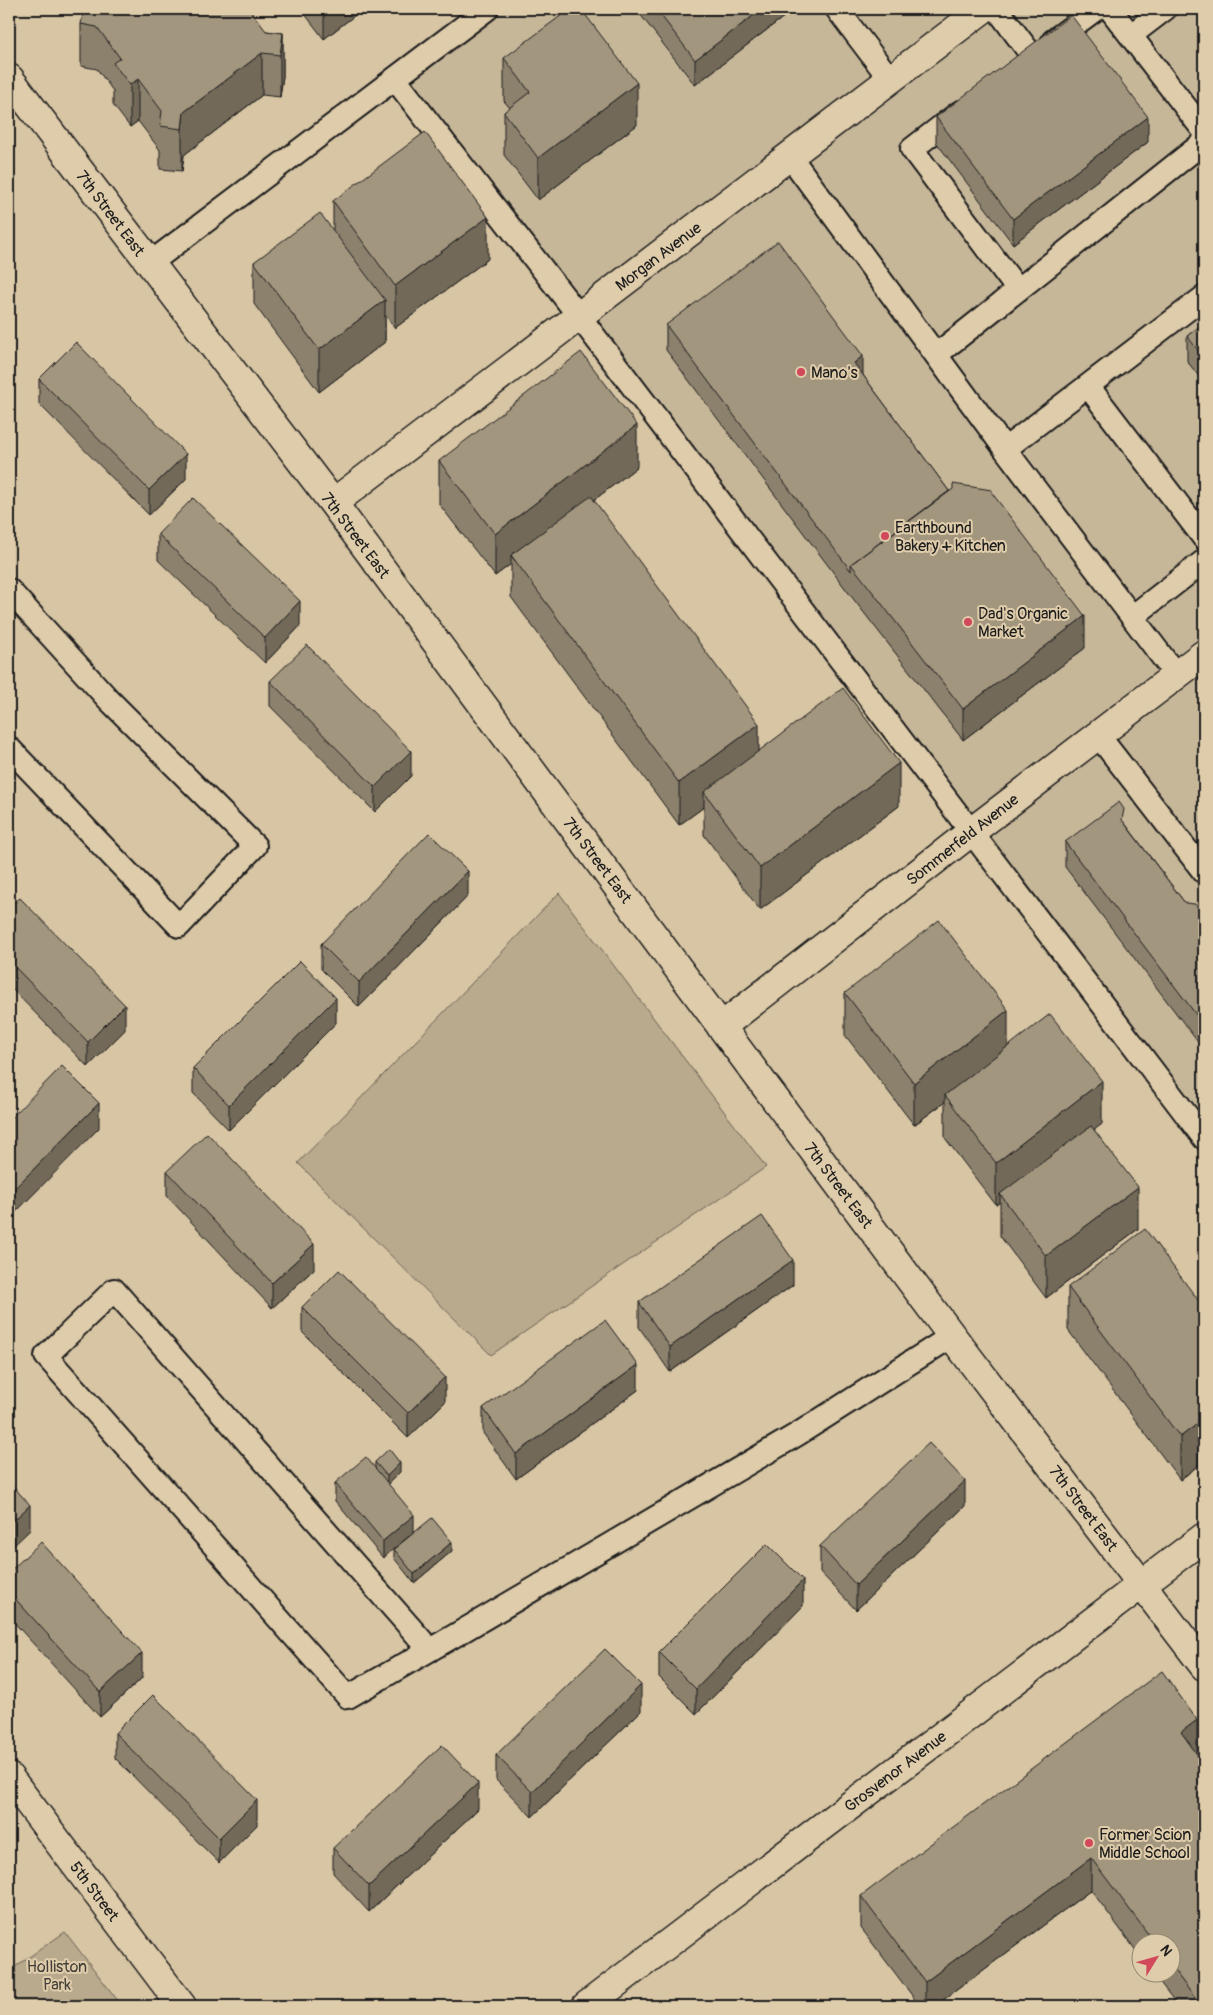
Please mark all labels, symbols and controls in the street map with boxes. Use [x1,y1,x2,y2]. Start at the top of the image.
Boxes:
street label: 7th Street East [71,167,149,261]
street label: Morgan Avenue [612,218,706,296]
place label: Mano's [811,363,858,383]
marker: Mano's [795,366,807,378]
street label: 7th Street East [316,489,394,583]
place label: Earthbound Bakery + Kitchen [895,518,1006,556]
marker: Earthbound Bakery + Kitchen [879,530,891,542]
place label: Dad's Organic Market [978,604,1068,642]
marker: Dad's Organic Market [962,616,974,628]
street label: Sommerfeld Avenue [902,790,1023,890]
street label: 7th Street East [558,814,636,908]
street label: 7th Street East [799,1139,877,1233]
street label: 7th Street East [1044,1462,1122,1556]
street label: Grosvenor Avenue [841,1727,951,1817]
place label: Former Scion Middle School [1099,1825,1191,1863]
marker: Former Scion Middle School [1083,1837,1095,1849]
street label: 5th Street [65,1858,123,1926]
north arrow [1130,1932,1180,1982]
text: N [1156,1942,1176,1959]
park label: Holliston Park [27,1957,87,1995]

